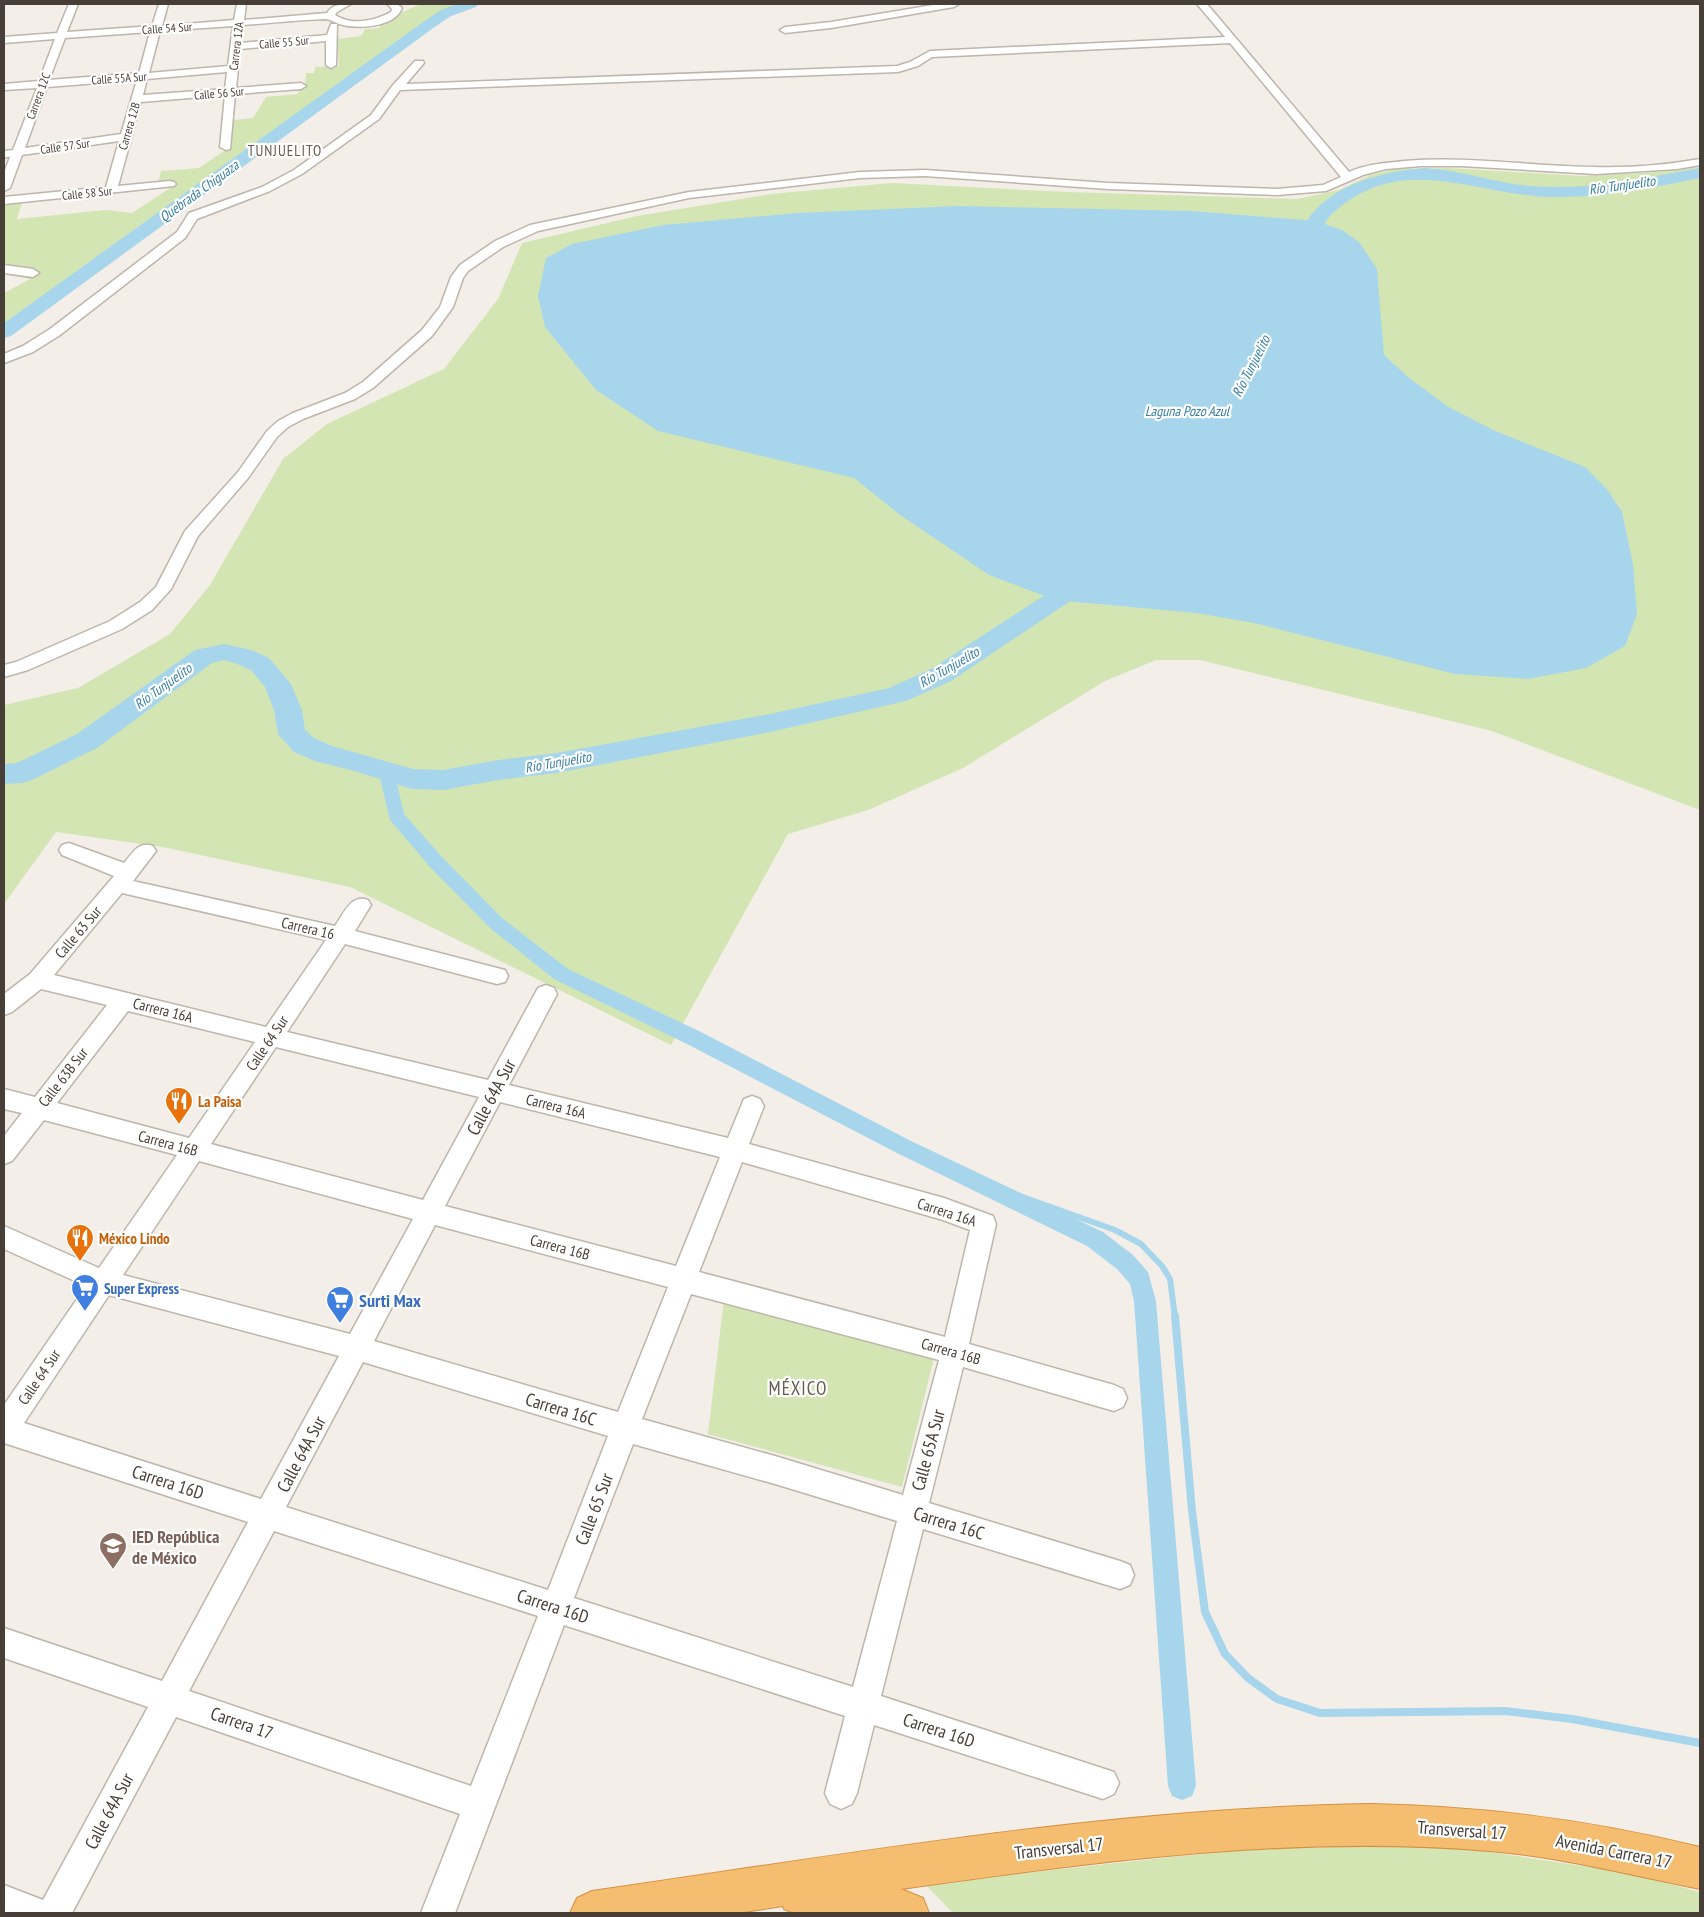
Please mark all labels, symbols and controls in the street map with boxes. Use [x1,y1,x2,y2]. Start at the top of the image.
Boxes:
street label: Calle 54 Sur [141,19,193,37]
street label: Carrera 12A [226,21,246,71]
street label: Calle 55 Sur [258,32,310,52]
street label: Calle 55A Sur [91,69,148,87]
street label: Carrera 12C [23,70,54,121]
street label: Calle 56 Sur [193,83,245,103]
street label: Carrera 12B [115,100,143,152]
street label: Calle 57 Sur [39,135,91,157]
district label: TUNJUELITO [248,141,322,160]
water label: Quebrada Chiguaza [156,155,243,226]
water label: Río Tunjuelito [1588,171,1657,199]
street label: Calle 58 Sur [61,183,113,203]
water label: Río Tunjuelito [1228,331,1275,400]
water label: Laguna Pozo Azul [1145,402,1231,420]
water label: Río Tunjuelito [916,642,983,691]
water label: Río Tunjuelito [131,659,196,713]
water label: Río Tunjuelito [524,747,593,777]
street label: Calle 63 Sur [51,901,106,962]
street label: Carrera 16 [280,913,337,943]
street label: Carrera 16A [131,993,196,1027]
street label: Calle 64 Sur [242,1011,293,1074]
street label: Calle 63B Sur [34,1043,93,1110]
street label: Calle 64A Sur [461,1055,521,1139]
restaurant icon: La Paisa [164,1086,194,1125]
street label: Carrera 16A [524,1089,589,1123]
place label: La Paisa [198,1092,241,1111]
street label: Carrera 16B [136,1126,200,1160]
street label: Carrera 16A [915,1194,980,1231]
restaurant icon: México Lindo [65,1223,95,1262]
place label: México Lindo [99,1229,170,1248]
street label: Carrera 16B [528,1230,592,1264]
supermarket icon: Super Express [70,1273,100,1312]
place label: Super Express [104,1279,179,1298]
supermarket icon: Surti Max [325,1285,355,1324]
place label: Surti Max [359,1289,421,1312]
street label: Carrera 16B [919,1333,983,1369]
street label: Calle 64 Sur [14,1345,65,1408]
district label: MÉXICO [769,1376,827,1400]
street label: Carrera 16C [523,1387,599,1431]
street label: Calle 65A Sur [906,1407,950,1493]
street label: Calle 64A Sur [271,1412,331,1496]
street label: Carrera 16D [129,1460,207,1504]
street label: Calle 65 Sur [570,1470,618,1548]
street label: Carrera 16C [911,1501,987,1545]
place label: IED República de México [132,1525,219,1569]
school or university icon: IED República de México [98,1531,128,1570]
street label: Carrera 16D [514,1584,592,1628]
street label: Carrera 17 [208,1702,276,1744]
street label: Carrera 16D [900,1708,978,1752]
street label: Calle 64A Sur [79,1769,139,1853]
street label: Transversal 17 [1417,1815,1507,1845]
street label: Avenida Carrera 17 [1554,1828,1674,1874]
street label: Transversal 17 [1013,1832,1105,1864]

